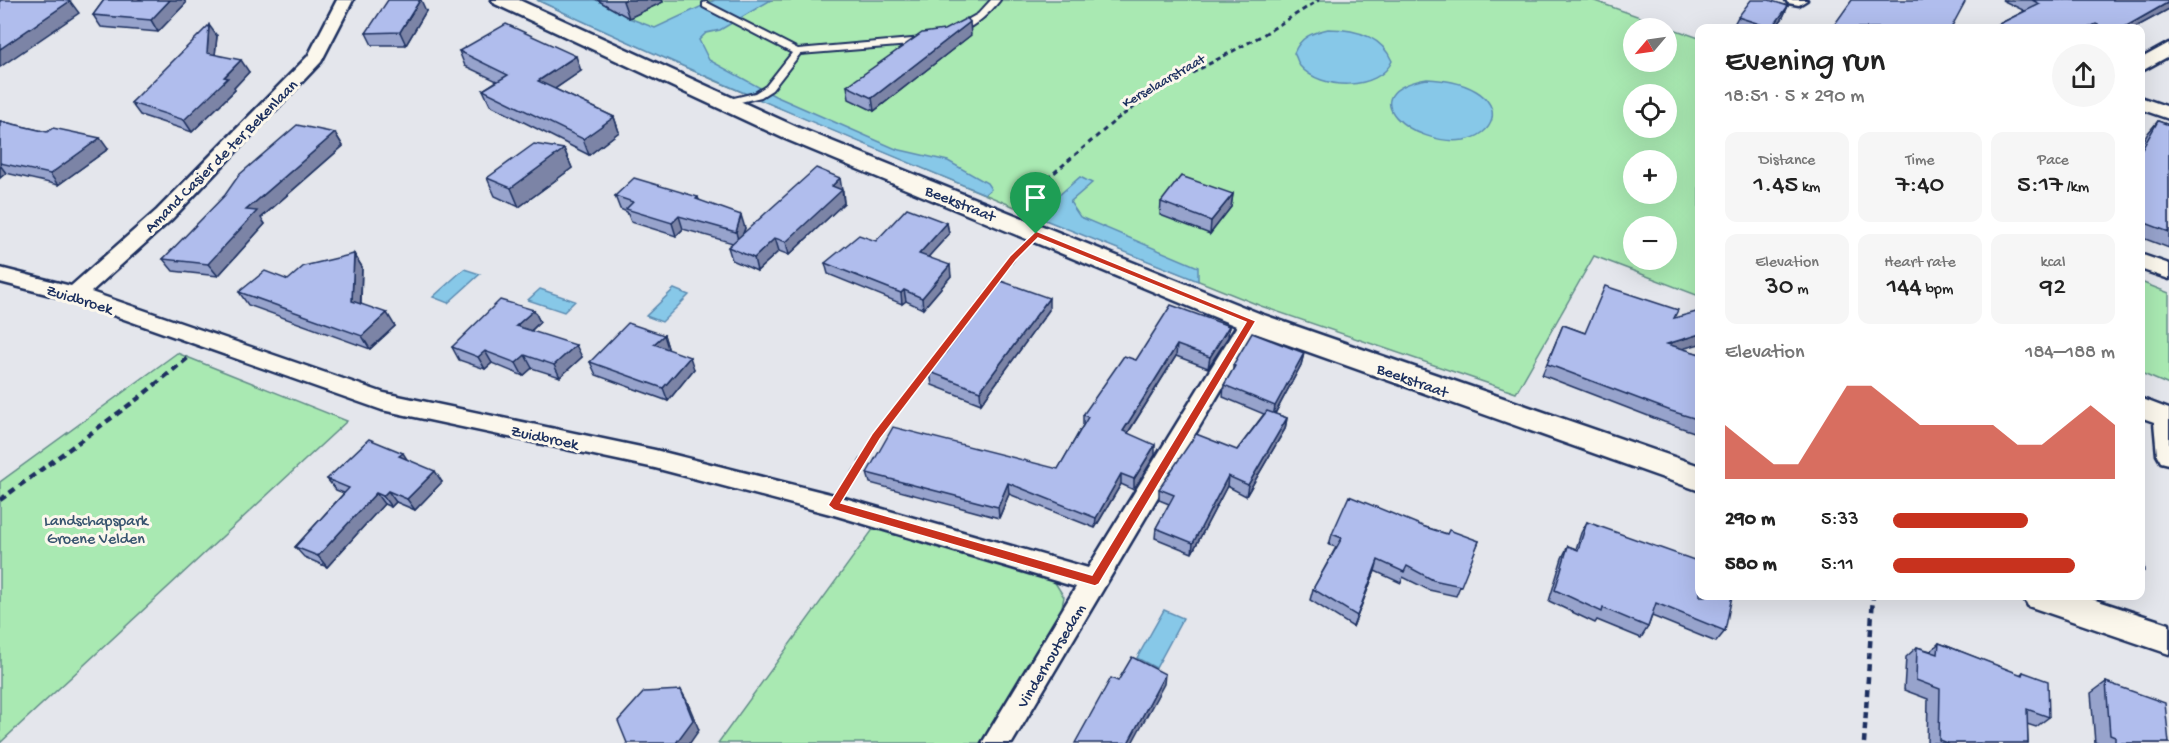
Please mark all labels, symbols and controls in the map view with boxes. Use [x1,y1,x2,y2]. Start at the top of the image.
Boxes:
north arrow [1623,18,1677,72]
map controls [1623,18,1677,270]
text: Evening run [1725,44,1885,82]
button: share [2052,44,2115,107]
street label: Kerselaarstraat [1120,51,1210,113]
street label: Amand Casier de ter Bekenlaan [142,77,303,238]
button: locate [1623,84,1677,138]
text: 18:51 · 5 × 290 m [1725,86,1864,109]
button: + [1623,150,1677,204]
text: Distance [1759,152,1815,171]
text: Time [1905,152,1935,171]
text: Pace [2037,152,2069,171]
text: 1.45 [1754,171,1798,202]
text: 7:40 [1896,171,1944,202]
text: 5:17 [2017,171,2063,202]
pin [1010,172,1061,234]
text: km [1798,179,1820,198]
text: /km [2063,179,2089,198]
icon: arrive [1019,181,1052,214]
street label: Beekstraat [921,182,999,229]
button: − [1623,216,1677,270]
text: Elevation [1755,254,1819,273]
text: Heart rate [1884,254,1956,273]
text: kcal [2041,254,2065,273]
text: 30 [1765,273,1794,304]
text: 144 [1887,273,1922,304]
text: 92 [2040,273,2066,304]
text: m [1794,281,1809,300]
text: bpm [1922,281,1953,300]
street label: Zuidbroek [43,282,116,321]
text: Elevation [1725,342,1805,365]
text: 184–188 m [2025,342,2115,365]
street label: Beekstraat [1373,360,1451,404]
street label: Zuidbroek [509,423,582,456]
text: 290 m [1725,509,1775,532]
text: 5:33 [1821,509,1859,532]
park label: Landschapspark Groene Velden [44,513,150,550]
text: 580 m [1725,554,1777,577]
text: 5:11 [1821,554,1854,577]
street label: Vinderhoutsedam [1014,601,1092,713]

